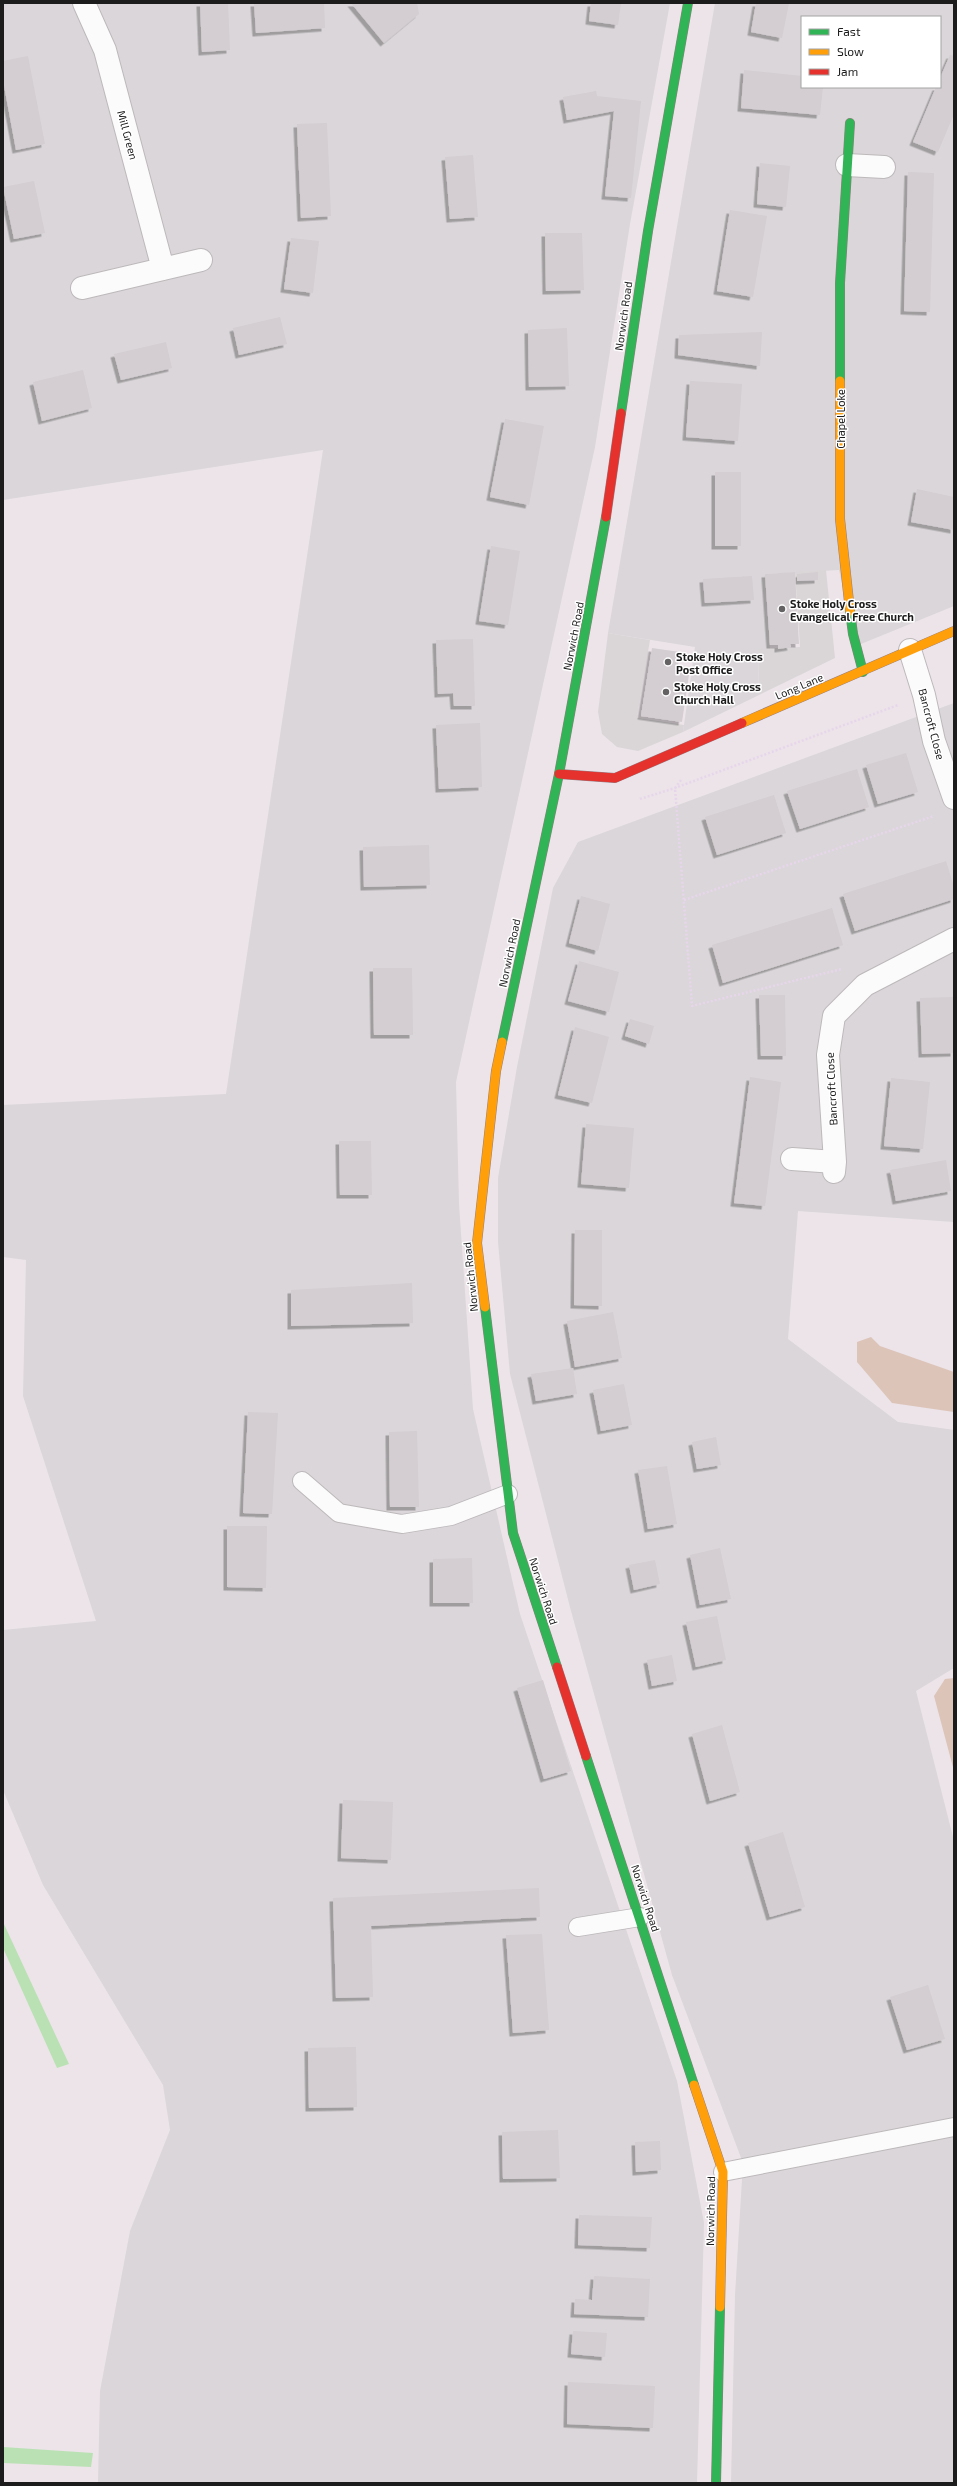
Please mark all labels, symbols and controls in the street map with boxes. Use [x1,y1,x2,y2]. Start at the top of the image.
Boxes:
legend [801,16,941,88]
text: Fast [837,24,861,38]
text: Slow [837,44,864,58]
text: Jam [837,64,858,78]
street label: Mill Green [115,109,141,161]
street label: Norwich Road [612,281,634,351]
street label: Chapel Loke [834,389,847,449]
place label: Stoke Holy Cross Evangelical Free Church [790,597,914,623]
street label: Norwich Road [560,601,586,671]
marker: Stoke Holy Cross Evangelical Free Church [777,604,787,614]
place label: Stoke Holy Cross Post Office [676,650,763,676]
marker: Stoke Holy Cross Post Office [663,657,673,667]
street label: Long Lane [773,670,825,702]
place label: Stoke Holy Cross Church Hall [674,680,761,706]
marker: Stoke Holy Cross Church Hall [661,687,671,697]
street label: Bancroft Close [916,687,948,761]
street label: Norwich Road [495,918,523,988]
street label: Bancroft Close [823,1052,839,1126]
street label: Norwich Road [460,1242,480,1312]
street label: Norwich Road [527,1556,561,1626]
street label: Norwich Road [629,1863,663,1933]
street label: Norwich Road [703,2176,717,2246]

